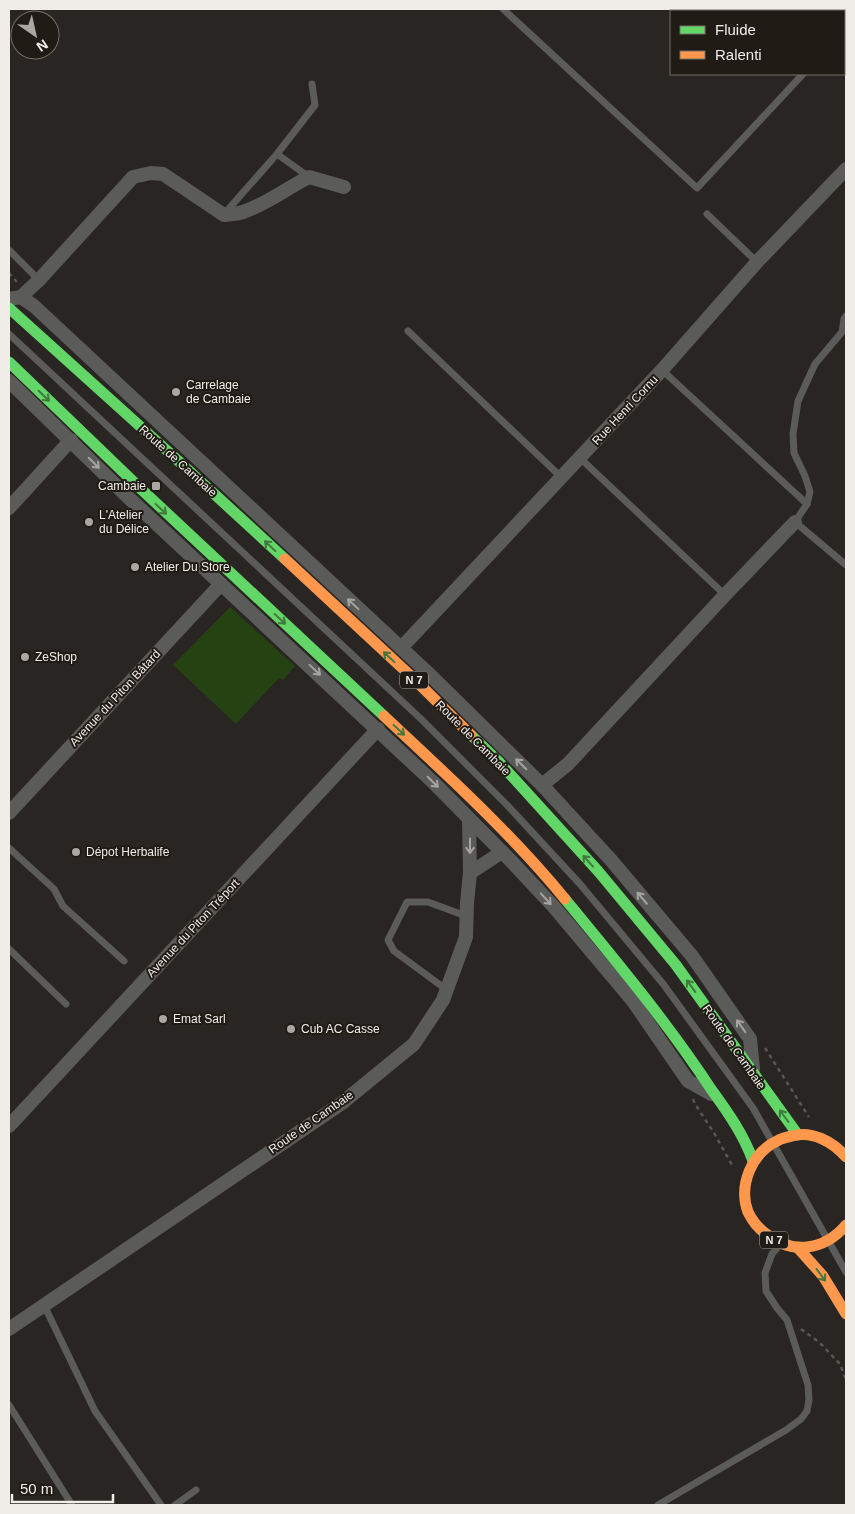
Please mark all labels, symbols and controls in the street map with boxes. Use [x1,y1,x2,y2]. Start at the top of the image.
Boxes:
north arrow [10,10,60,60]
legend [670,10,845,75]
text: Fluide [715,21,756,38]
text: N [34,36,51,55]
text: Ralenti [715,46,762,63]
street label: Rue Henri Cornu [589,372,661,448]
place label: Carrelage de Cambaie [186,378,251,406]
marker: Carrelage de Cambaie [170,386,182,398]
one-way arrow [38,390,50,402]
street label: Route de Cambaie [136,422,220,500]
one-way arrow [88,457,101,469]
place label: Cambaie [98,479,146,493]
marker: Cambaie [150,480,162,492]
one-way arrow [155,503,168,515]
place label: L'Atelier du Délice [99,508,149,536]
marker: L'Atelier du Délice [83,516,95,528]
one-way arrow [264,540,277,552]
place label: Atelier Du Store [145,560,230,574]
marker: Atelier Du Store [129,561,141,573]
one-way arrow [347,598,360,610]
one-way arrow [274,613,286,625]
street label: Avenue du Piton Bâtard [67,647,163,749]
place label: ZeShop [35,650,77,664]
marker: ZeShop [19,651,31,663]
one-way arrow [383,651,396,663]
one-way arrow [308,665,321,676]
road number: N 7 [400,672,428,688]
street label: Route de Cambaie [433,698,514,779]
one-way arrow [392,724,405,736]
one-way arrow [515,758,527,771]
one-way arrow [427,776,439,788]
one-way arrow [465,838,474,854]
place label: Dépot Herbalife [86,845,170,859]
marker: Dépot Herbalife [70,846,82,858]
one-way arrow [582,854,594,867]
street label: Avenue du Piton Tréport [144,875,243,980]
one-way arrow [637,891,648,904]
one-way arrow [540,892,552,905]
one-way arrow [686,979,696,993]
street label: Route de Cambaie [700,1002,769,1092]
place label: Emat Sarl [173,1012,226,1026]
marker: Emat Sarl [157,1013,169,1025]
one-way arrow [736,1019,746,1033]
place label: Cub AC Casse [301,1022,380,1036]
marker: Cub AC Casse [285,1023,297,1035]
street label: Route de Cambaie [266,1087,356,1156]
one-way arrow [778,1110,789,1123]
road number: N 7 [760,1232,788,1248]
one-way arrow [816,1268,826,1282]
scale bar [12,1472,114,1504]
text: 50 m [20,1480,53,1497]

